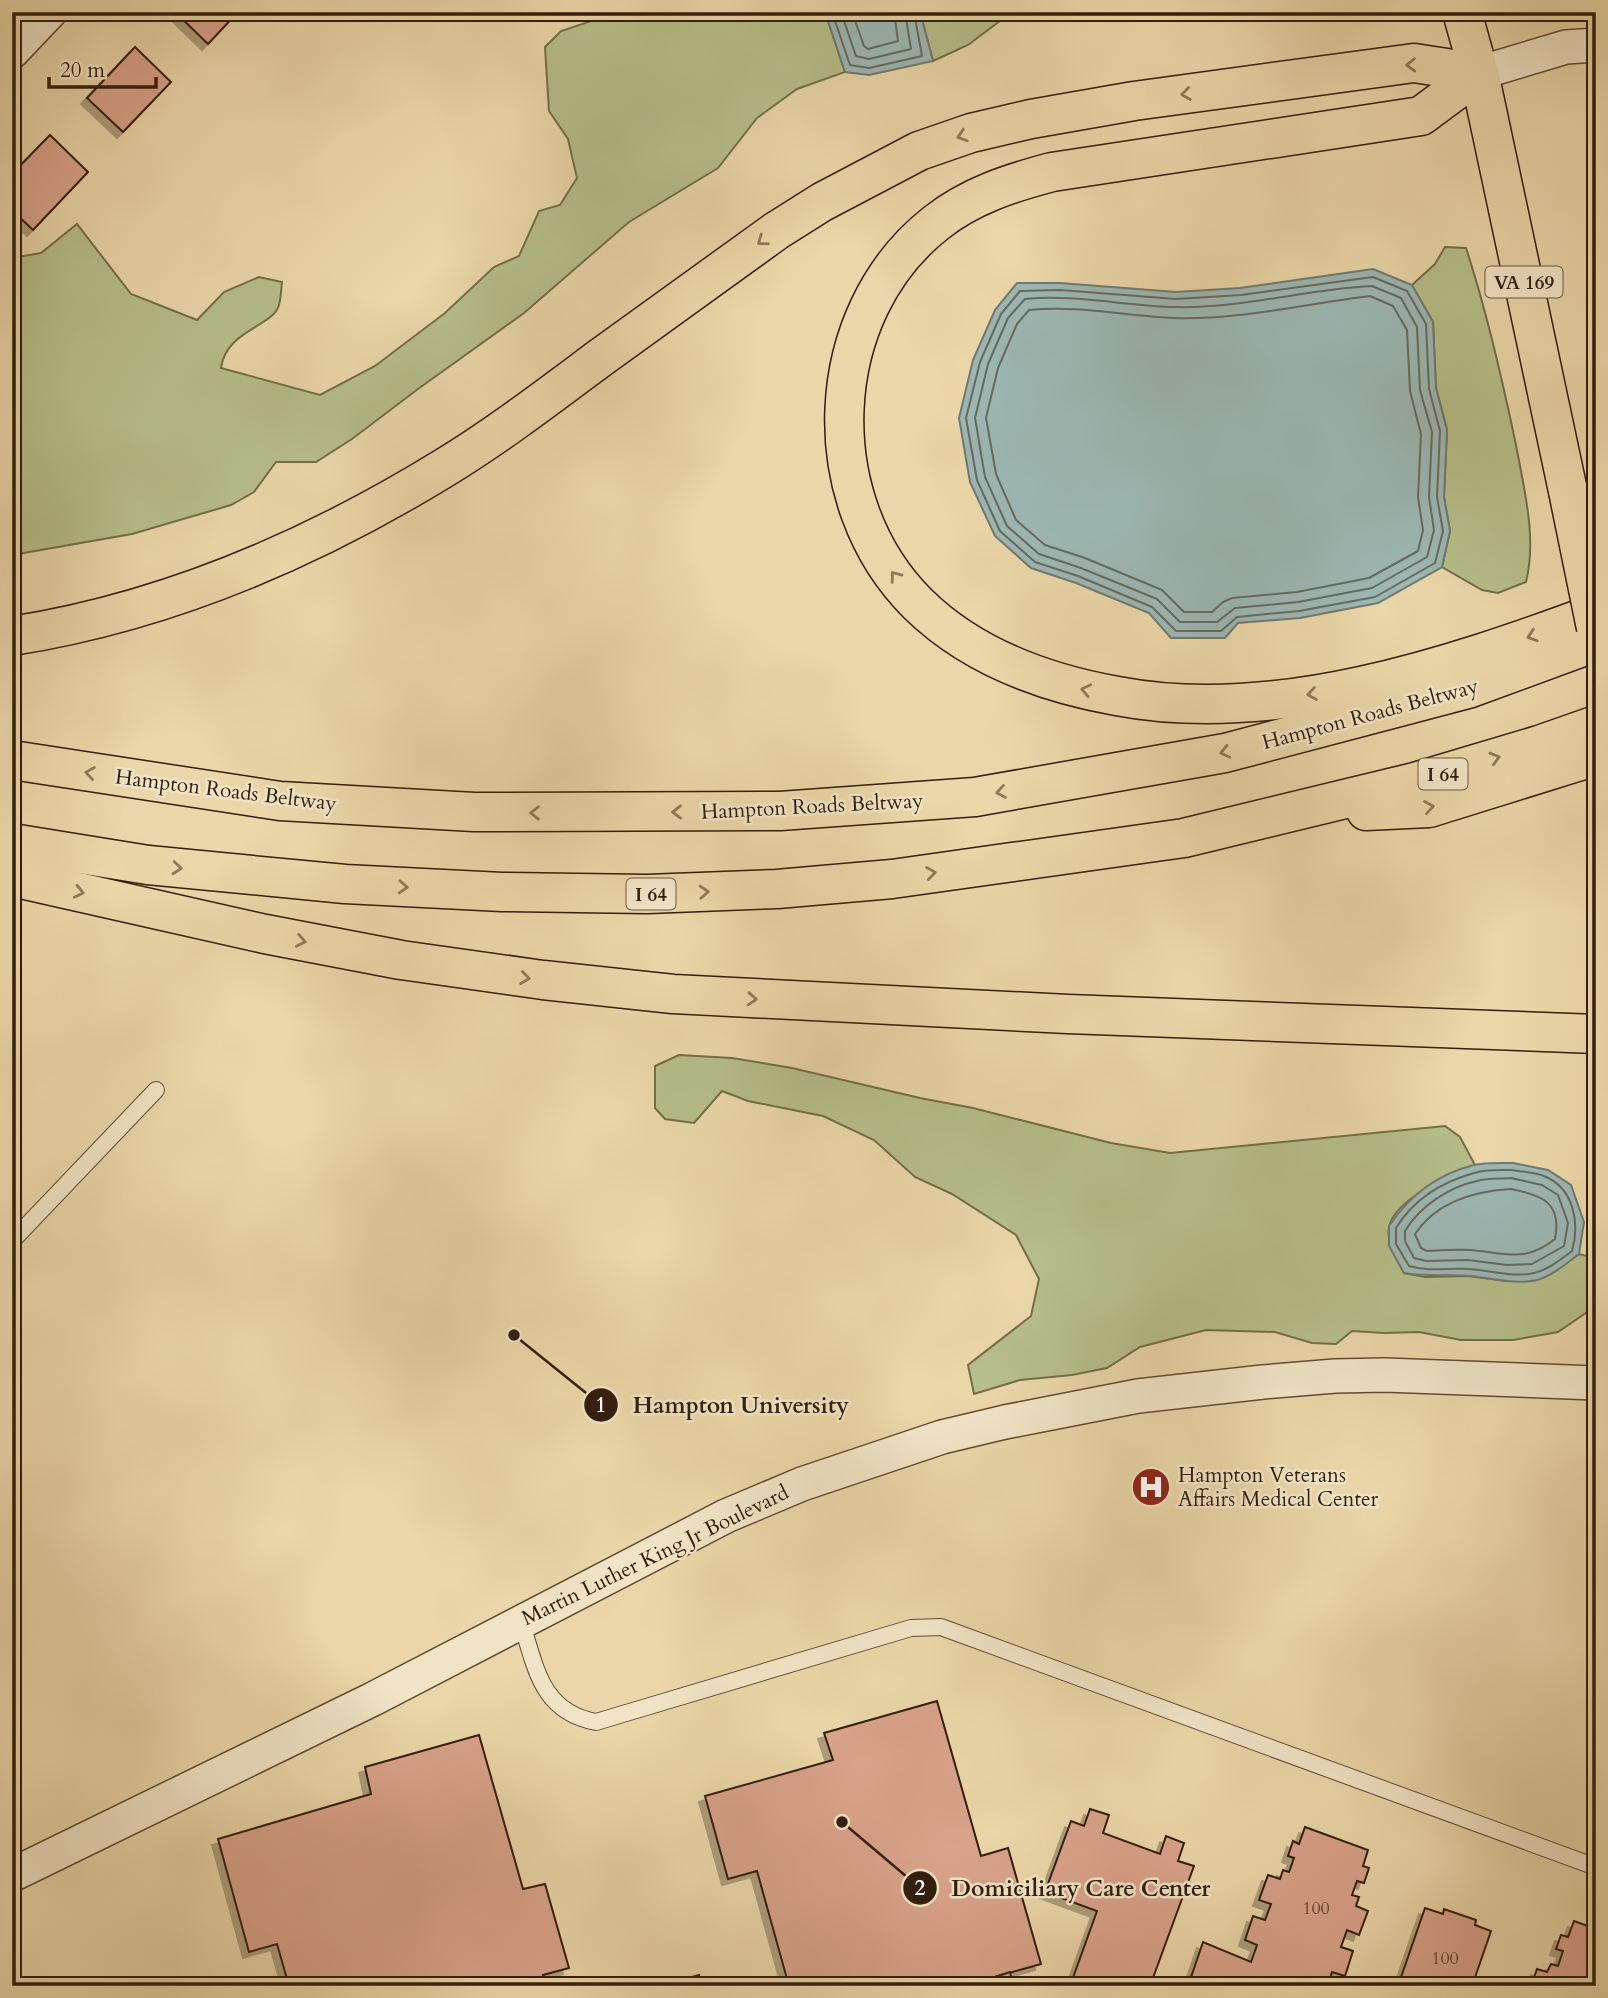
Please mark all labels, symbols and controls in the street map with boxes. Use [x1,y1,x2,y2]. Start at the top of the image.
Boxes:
scale bar [49,46,156,90]
text: 20 m [60,56,105,85]
one-way arrow [1405,57,1416,73]
one-way arrow [1180,86,1192,101]
one-way arrow [957,128,969,142]
one-way arrow [757,233,770,246]
road number: VA 169 [1486,266,1562,298]
one-way arrow [891,572,903,584]
one-way arrow [1526,628,1538,642]
street label: Hampton Roads Beltway [1259,672,1481,757]
one-way arrow [1080,683,1092,698]
one-way arrow [1306,686,1318,701]
one-way arrow [1219,744,1231,759]
one-way arrow [1489,752,1501,767]
road number: I 64 [1418,758,1468,790]
street label: Hampton Roads Beltway [114,763,338,818]
one-way arrow [84,765,96,780]
one-way arrow [995,784,1007,799]
street label: Hampton Roads Beltway [700,786,924,827]
one-way arrow [1423,800,1435,815]
one-way arrow [530,805,540,821]
one-way arrow [671,805,682,820]
one-way arrow [171,860,182,875]
one-way arrow [925,866,937,881]
road number: I 64 [626,878,676,909]
one-way arrow [398,879,409,894]
one-way arrow [73,884,85,898]
one-way arrow [699,884,710,899]
one-way arrow [295,933,307,948]
one-way arrow [520,970,531,985]
one-way arrow [747,991,758,1006]
callout: Hampton University [584,1383,863,1427]
text: Hampton University [633,1390,849,1421]
text: 1 [596,1391,606,1420]
place label: Hampton Veterans Affairs Medical Center [1178,1461,1379,1514]
hospital icon: Hampton Veterans Affairs Medical Center [1130,1466,1172,1508]
street label: Martin Luther King Jr Boulevard [517,1478,794,1633]
callout: Domiciliary Care Center [903,1866,1225,1910]
text: Domiciliary Care Center [951,1873,1211,1904]
text: 2 [915,1874,926,1903]
house number: 100 [1302,1896,1330,1921]
house number: 100 [1431,1946,1459,1971]

